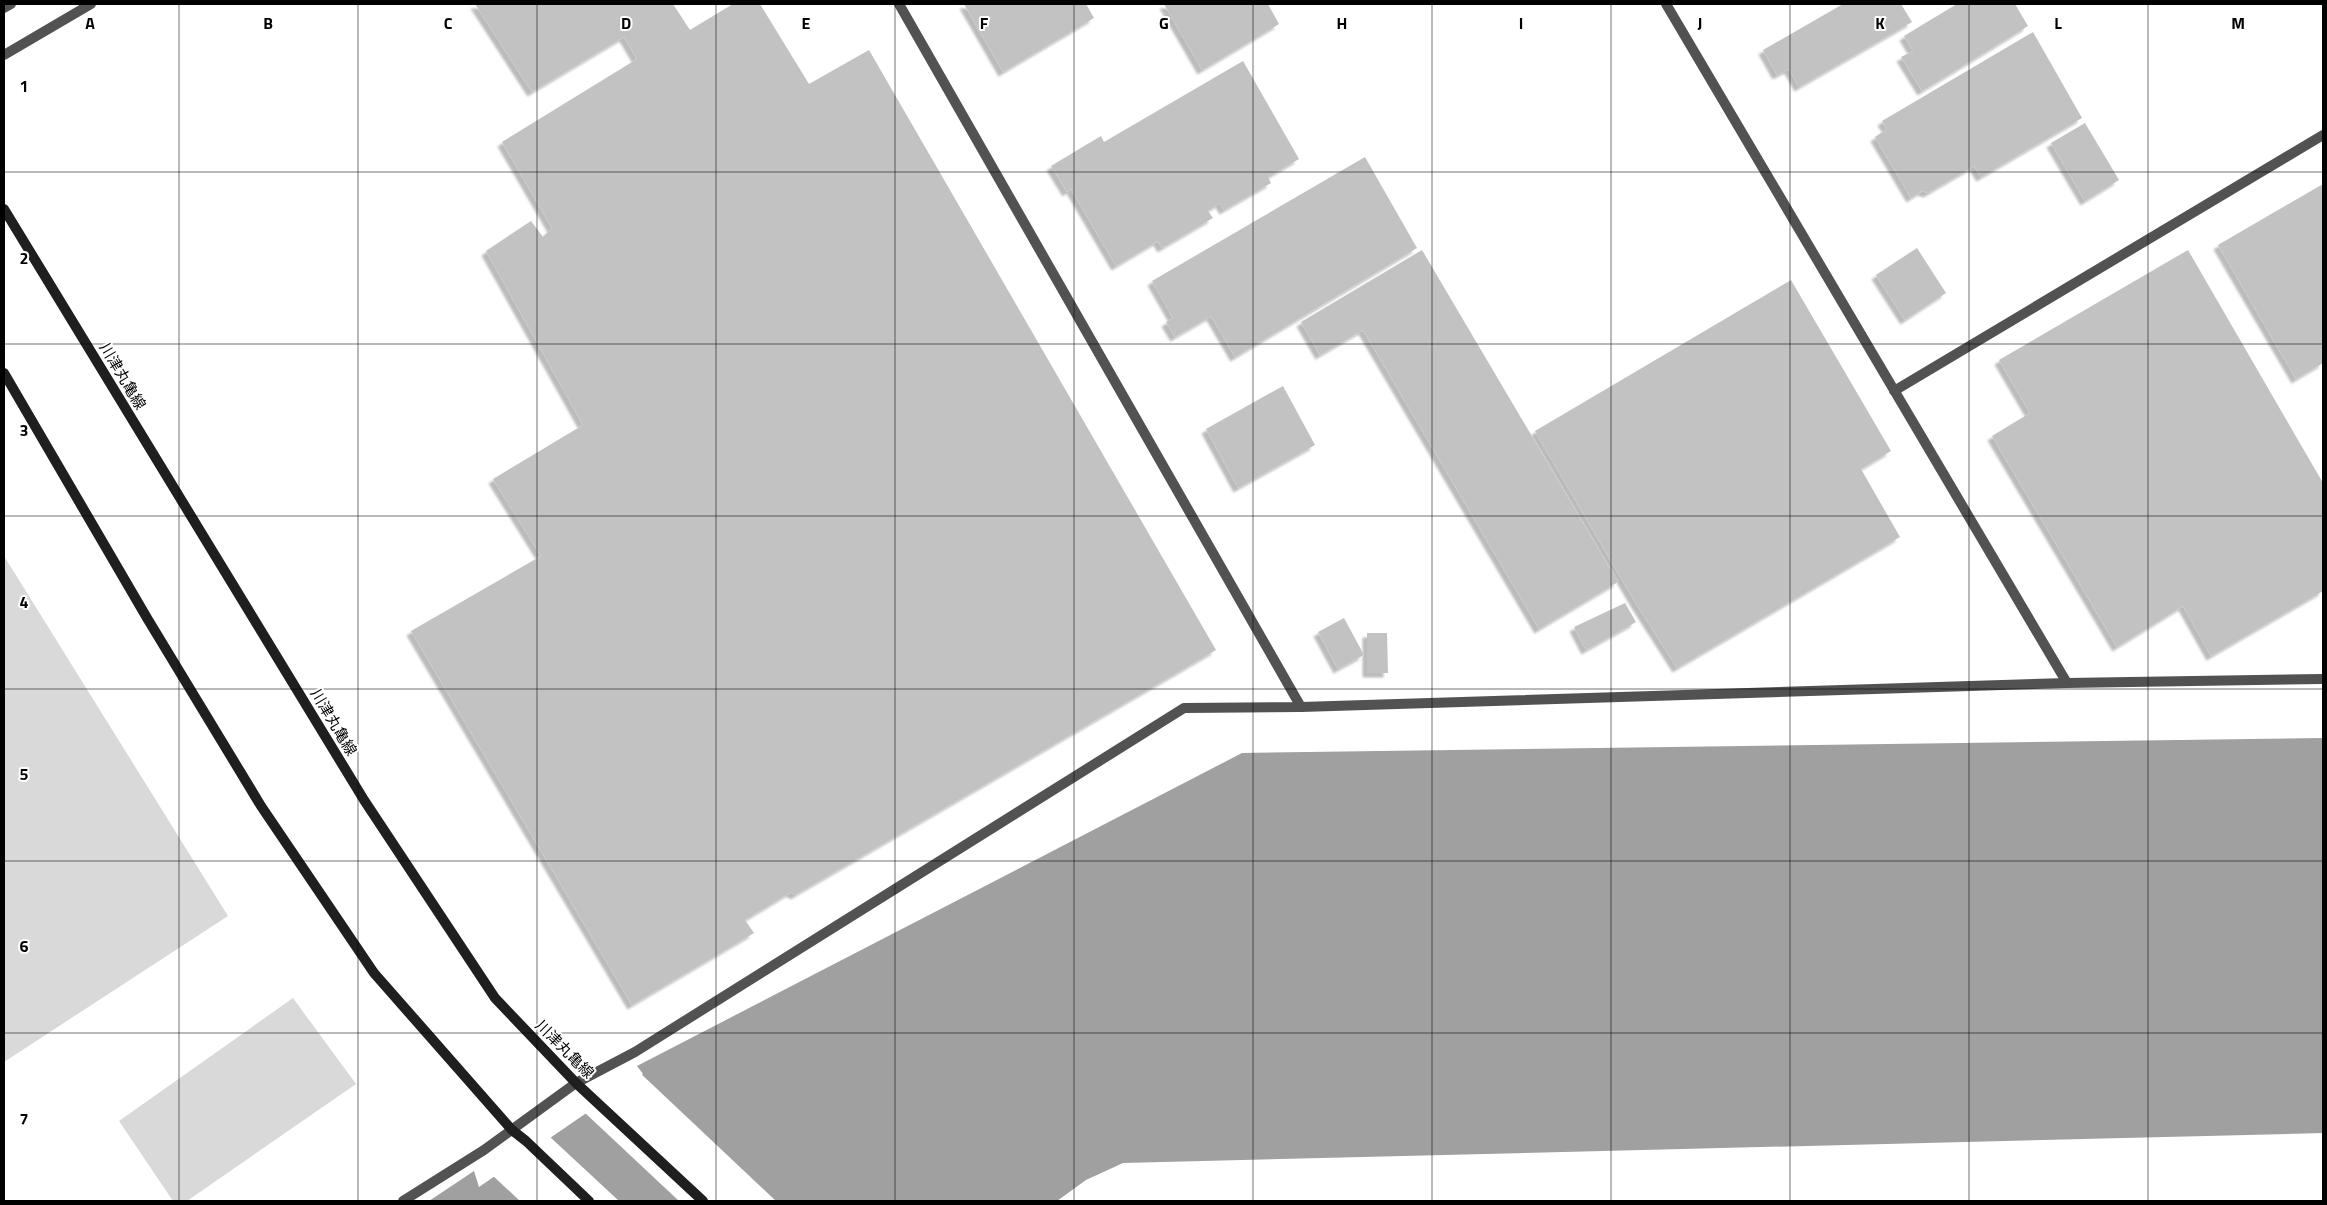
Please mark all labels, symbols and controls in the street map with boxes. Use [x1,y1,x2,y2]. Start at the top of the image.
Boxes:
text: A [85,11,95,35]
text: B [263,11,273,35]
text: C [444,11,453,35]
text: D [621,11,631,35]
text: E [802,11,811,35]
text: F [980,11,989,35]
text: G [1159,11,1169,35]
text: H [1337,11,1347,35]
text: I [1519,11,1523,35]
text: J [1698,11,1702,35]
text: K [1875,11,1885,35]
text: L [2054,11,2062,35]
text: M [2231,11,2245,35]
text: 1 [20,74,28,98]
text: 2 [20,246,28,270]
street label: 川津丸亀線 [94,338,152,414]
text: 3 [20,418,28,442]
text: 4 [20,590,29,614]
street label: 川津丸亀線 [305,684,363,760]
text: 5 [20,762,29,786]
text: 6 [20,934,29,958]
street label: 川津丸亀線 [530,1014,600,1084]
text: 7 [20,1107,28,1131]

